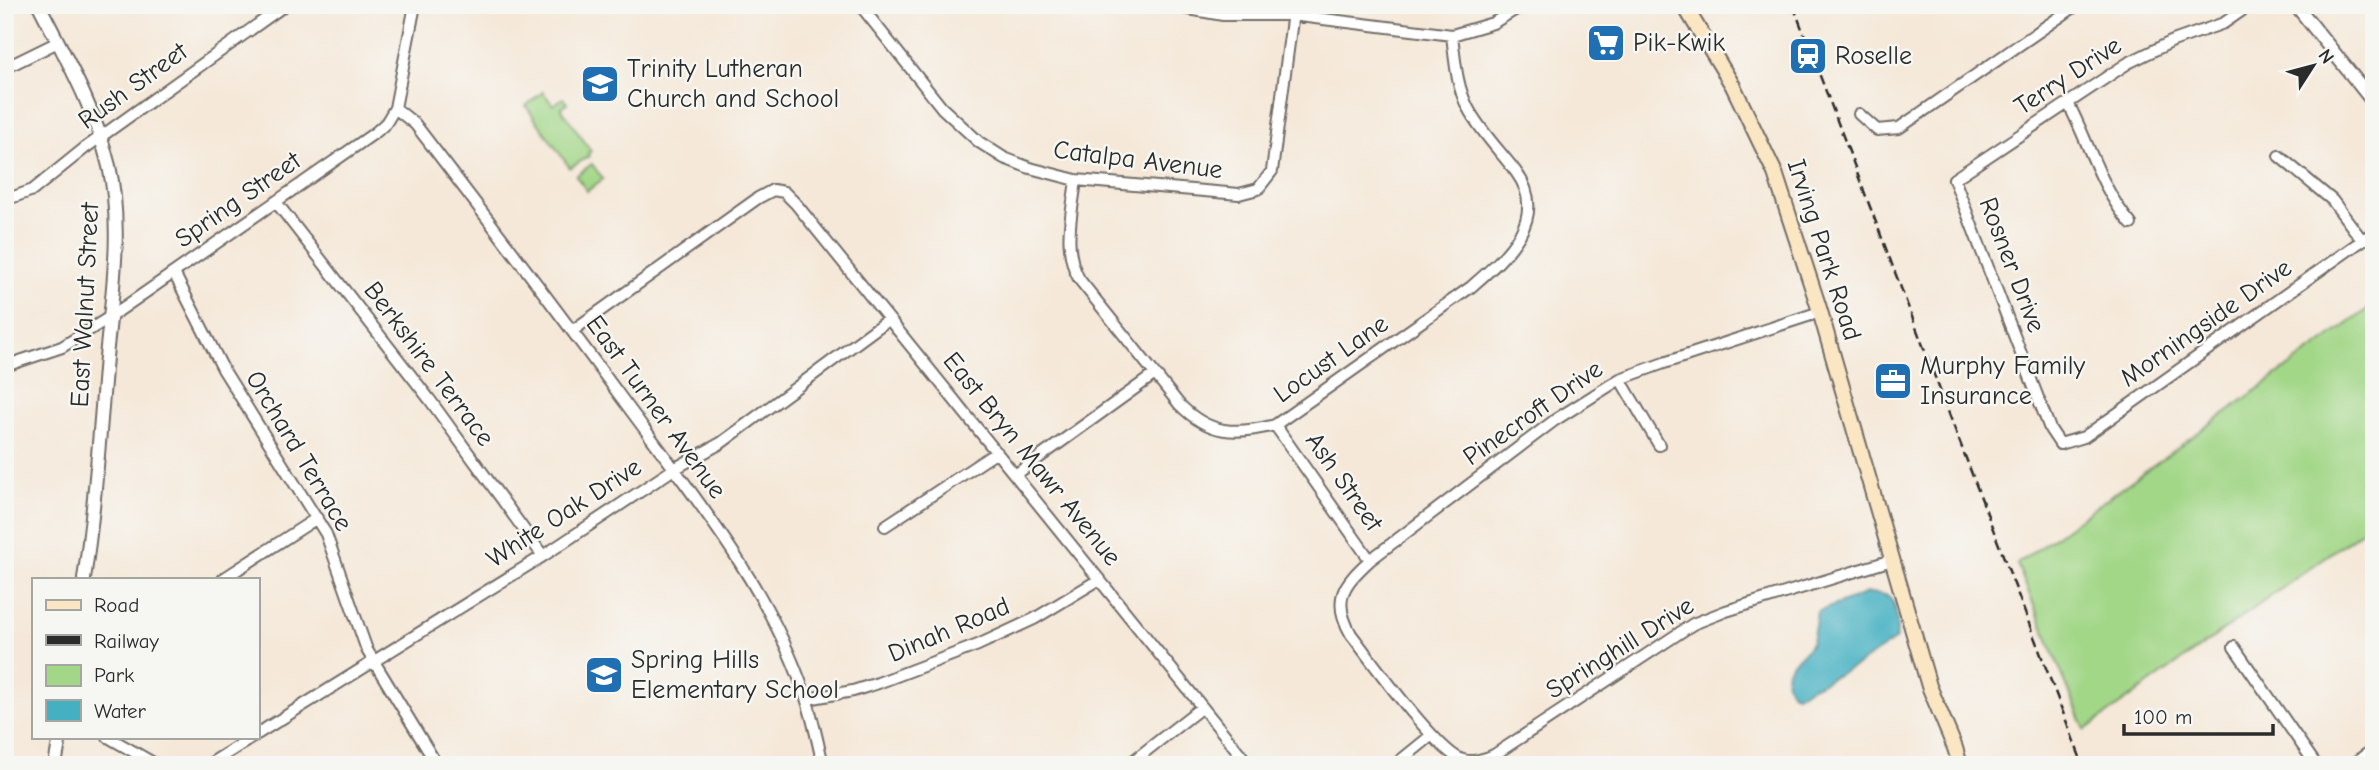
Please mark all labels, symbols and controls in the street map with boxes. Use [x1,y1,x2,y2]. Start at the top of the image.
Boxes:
supermarket icon: Pik-Kwik [1585,22,1627,64]
place label: Pik-Kwik [1633,28,1726,58]
street label: Terry Drive [2009,30,2127,122]
north arrow [2278,32,2348,102]
station icon: Roselle [1787,35,1829,77]
street label: Rush Street [73,36,195,136]
place label: Roselle [1835,41,1912,71]
text: N [2313,45,2338,68]
place label: Trinity Lutheran Church and School [627,54,839,114]
school or university icon: Trinity Lutheran Church and School [579,63,621,105]
street label: Catalpa Avenue [1052,135,1224,185]
street label: Spring Street [169,145,308,254]
street label: Irving Park Road [1781,156,1867,344]
street label: Rosner Drive [1973,193,2051,337]
street label: East Walnut Street [65,200,105,408]
street label: Morningside Drive [2114,253,2298,393]
street label: Berkshire Terrace [357,276,501,452]
street label: Locust Lane [1268,309,1394,409]
street label: East Turner Avenue [580,310,732,504]
street label: East Bryn Mawr Avenue [937,346,1127,572]
place label: Murphy Family Insurance [1920,351,2085,411]
street label: Pinecroft Drive [1458,354,1608,472]
office icon: Murphy Family Insurance [1872,360,1914,402]
street label: Orchard Terrace [239,365,359,537]
street label: Ash Street [1299,427,1390,538]
street label: White Oak Drive [481,452,647,574]
legend [32,578,259,738]
street label: Dinah Road [884,591,1014,669]
street label: Springhill Drive [1541,591,1699,705]
text: Road [94,593,139,617]
text: Railway [94,629,159,653]
place label: Spring Hills Elementary School [631,645,839,705]
school or university icon: Spring Hills Elementary School [583,654,625,696]
text: Park [94,663,134,687]
scale bar [2124,693,2272,737]
text: Water [94,699,147,723]
text: 100 m [2134,705,2192,729]

